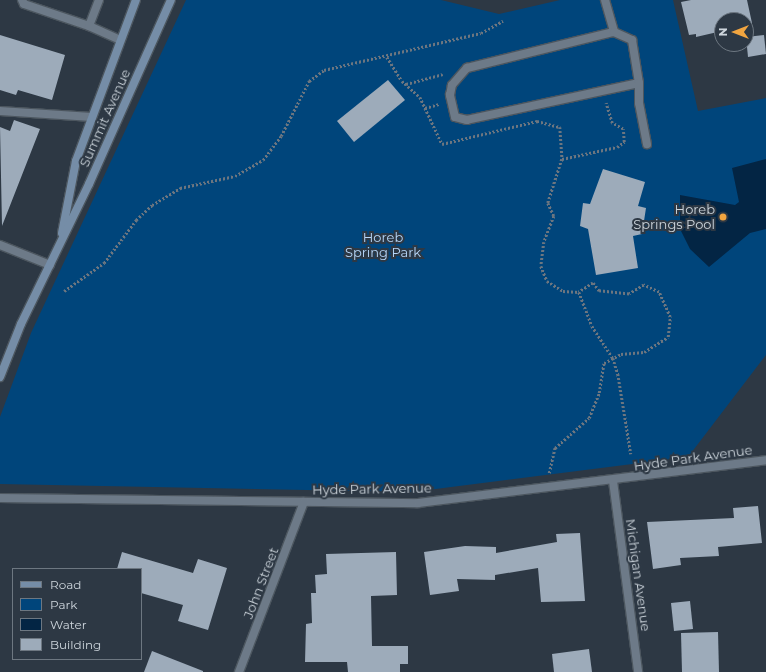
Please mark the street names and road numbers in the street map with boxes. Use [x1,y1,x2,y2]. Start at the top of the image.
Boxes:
street label: Summit Avenue [76,67,134,169]
street label: Hyde Park Avenue [633,442,753,474]
street label: Hyde Park Avenue [312,480,432,498]
street label: Michigan Avenue [622,518,654,632]
street label: John Street [240,545,282,621]

